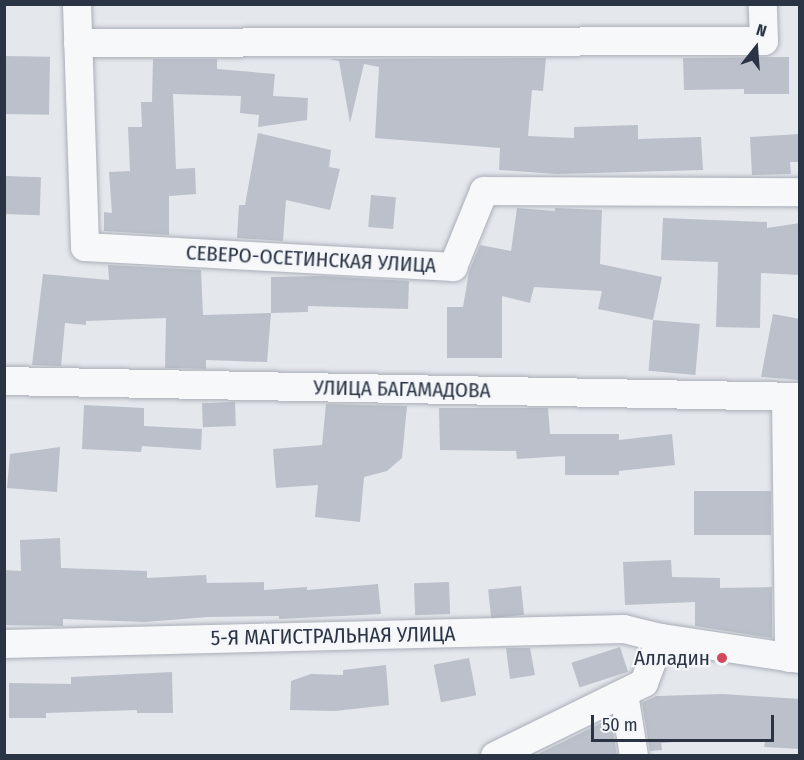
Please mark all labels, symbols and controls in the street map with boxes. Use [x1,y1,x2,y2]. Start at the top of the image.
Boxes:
north arrow [726,18,786,78]
text: N [754,20,769,41]
street label: СЕВЕРО-ОСЕТИНСКАЯ УЛИЦА [185,240,437,278]
street label: УЛИЦА БАГАМАДОВА [313,375,491,403]
street label: 5-Я МАГИСТРАЛЬНАЯ УЛИЦА [210,621,456,651]
place label: Алладин [634,645,710,671]
marker: Алладин [715,651,729,665]
scale bar [594,703,777,741]
text: 50 m [602,714,638,736]

